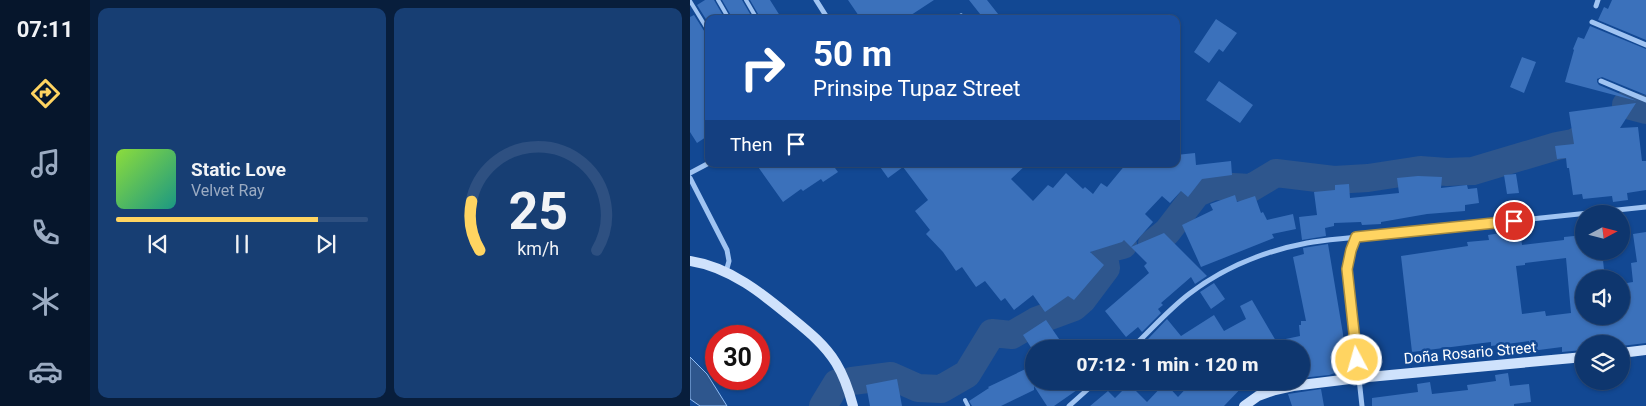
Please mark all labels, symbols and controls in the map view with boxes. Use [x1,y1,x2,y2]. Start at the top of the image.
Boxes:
text: 07:11 [17,17,73,42]
text: 50 m [813,34,892,75]
icon: right [730,35,795,100]
icon: directions [28,76,63,111]
text: Prinsipe Tupaz Street [813,76,1021,101]
icon: arrive [782,130,810,158]
text: Then [730,133,772,156]
icon: music [28,146,63,181]
text: Static Love [191,158,286,181]
text: Velvet Ray [191,181,265,200]
text: 25 [508,181,568,242]
pin [1493,200,1535,242]
north arrow [1575,205,1630,260]
map controls [1575,205,1630,390]
icon: arrive [1500,207,1528,235]
icon: phone [28,215,63,250]
icon: previous [144,230,172,258]
icon: pause [228,230,256,258]
icon: next [312,230,340,258]
text: km/h [517,238,559,259]
button: sound [1575,270,1630,325]
icon: climate [28,284,63,319]
speed limit sign: 30 [705,325,770,390]
position arrow [1330,333,1382,385]
button: layers [1575,335,1630,390]
street label: Doña Rosario Street [1403,338,1537,368]
text: 07:12 · 1 min · 120 m [1076,353,1259,376]
icon: car [28,354,63,389]

